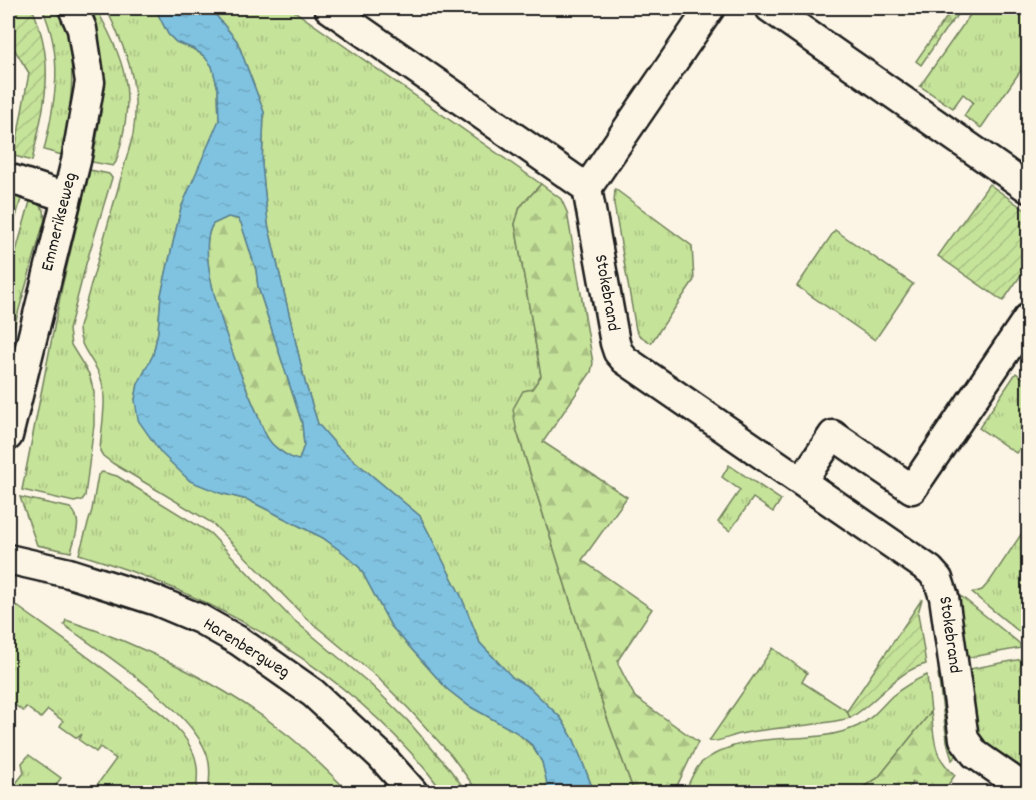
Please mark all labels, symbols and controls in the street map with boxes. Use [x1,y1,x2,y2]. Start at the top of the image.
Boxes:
street label: Emmerikseweg [36,170,84,274]
street label: Stokebrand [587,253,625,333]
street label: Stokebrand [931,595,967,675]
street label: Harenbergweg [198,612,294,686]

